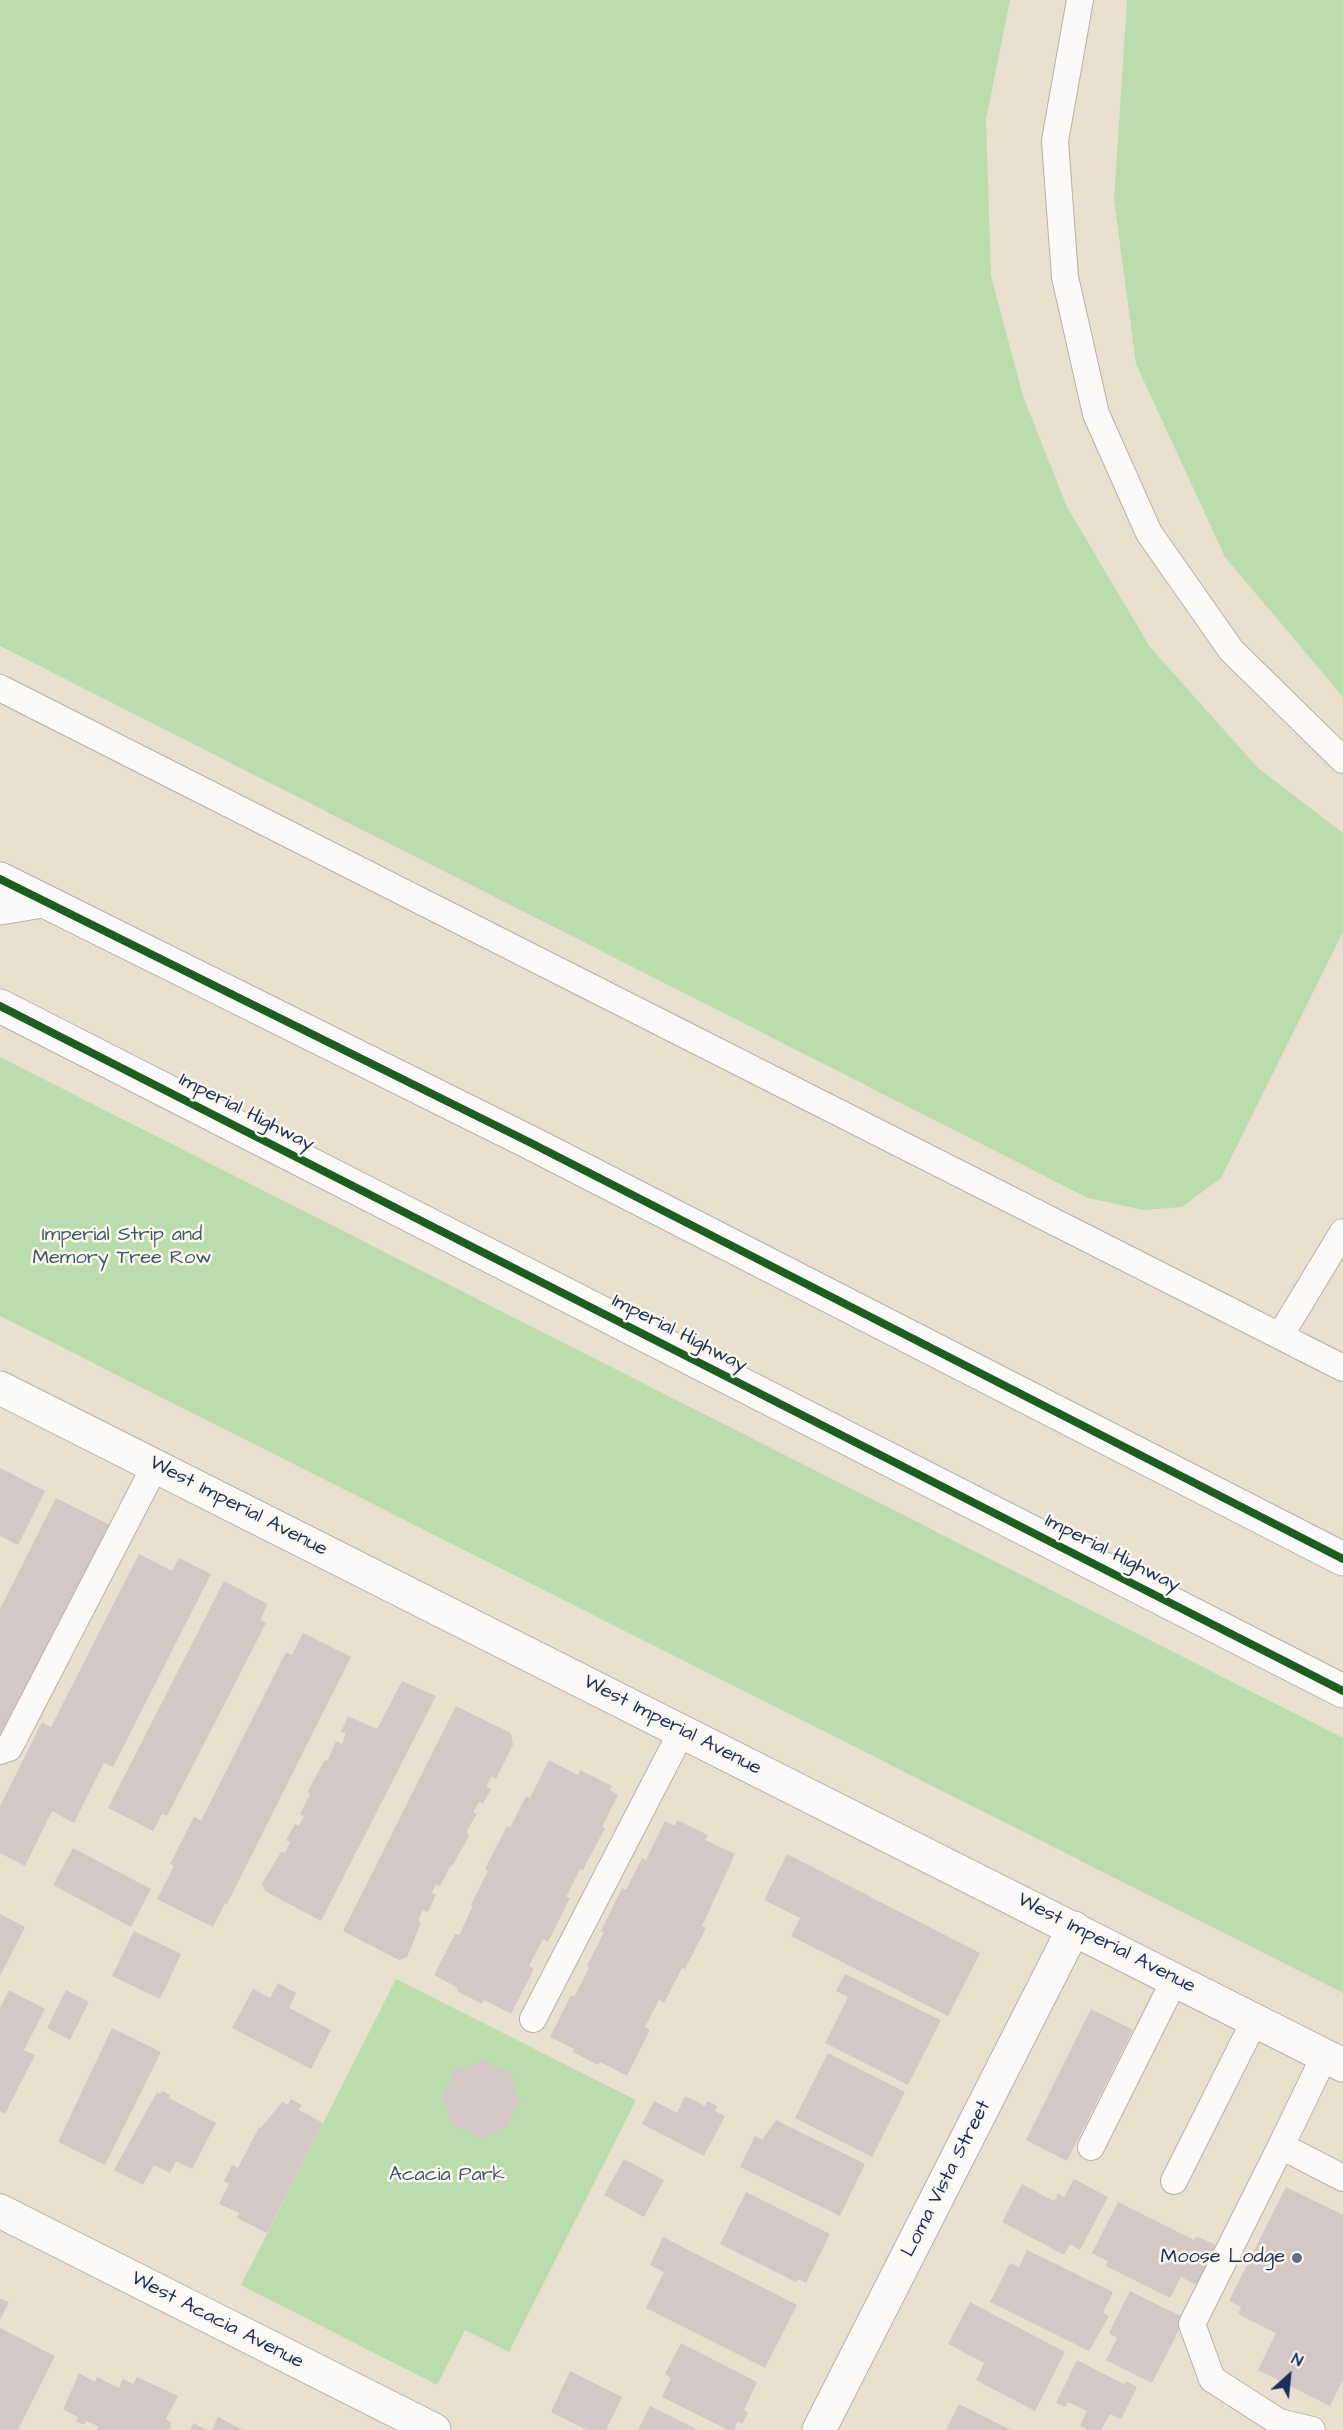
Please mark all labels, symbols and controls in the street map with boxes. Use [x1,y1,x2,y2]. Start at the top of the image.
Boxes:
street label: Imperial Highway [174,1069,318,1157]
park label: Imperial Strip and Memory Tree Row [32,1224,212,1271]
street label: Imperial Highway [607,1290,751,1378]
street label: West Imperial Avenue [145,1452,331,1562]
street label: Imperial Highway [1040,1510,1184,1598]
street label: West Imperial Avenue [579,1671,765,1781]
street label: West Imperial Avenue [1013,1889,1199,1999]
street label: Loma Vista Street [897,2097,997,2261]
park label: Acacia Park [389,2164,505,2188]
place label: Moose Lodge [1161,2246,1285,2270]
marker: Moose Lodge [1290,2251,1304,2265]
street label: West Acacia Avenue [127,2267,307,2375]
north arrow [1259,2346,1319,2406]
text: N [1288,2348,1307,2372]

